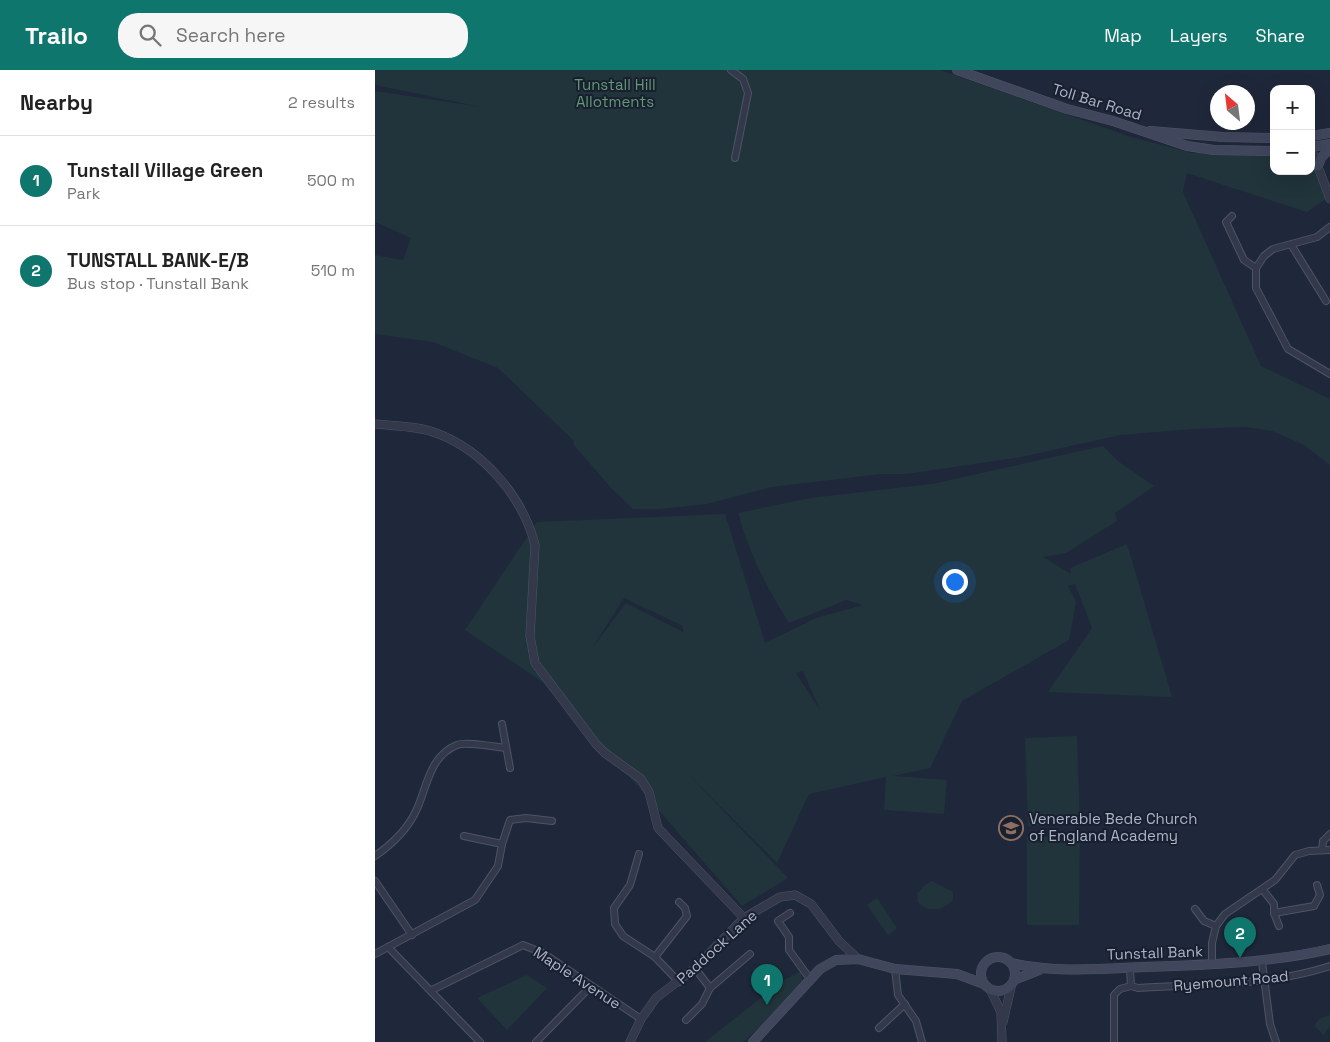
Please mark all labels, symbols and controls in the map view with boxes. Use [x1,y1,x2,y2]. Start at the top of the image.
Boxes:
search box [118,13,468,58]
text: Trailo [25,20,88,51]
icon: search [136,21,164,49]
text: Search here [176,23,286,48]
text: Map [1104,24,1142,47]
text: Layers [1170,24,1227,47]
text: Share [1255,24,1305,47]
park label: Tunstall Hill Allotments [574,75,656,111]
street label: Toll Bar Road [1050,79,1144,124]
north arrow [1210,85,1255,130]
map controls [1270,85,1315,175]
button: + [1270,85,1315,130]
text: Nearby [20,89,93,116]
text: 2 results [288,92,355,113]
button: − [1270,130,1315,175]
text: Tunstall Village Green [67,158,263,183]
text: 1 [32,170,40,191]
text: 500 m [307,170,355,191]
text: Park [67,183,100,204]
text: TUNSTALL BANK-E/B [67,248,249,273]
text: 2 [31,260,41,281]
text: 510 m [311,260,355,281]
text: Bus stop · Tunstall Bank [67,273,249,294]
your location [942,569,968,595]
place label: Venerable Bede Church of England Academy [1029,809,1197,845]
school or university icon: Venerable Bede Church of England Academy [998,815,1024,841]
street label: Paddock Lane [673,905,761,988]
pin: 2 [1224,917,1256,958]
street label: Tunstall Bank [1107,941,1203,964]
street label: Maple Avenue [530,942,625,1013]
pin: 1 [751,964,783,1005]
street label: Ryemount Road [1173,966,1289,995]

